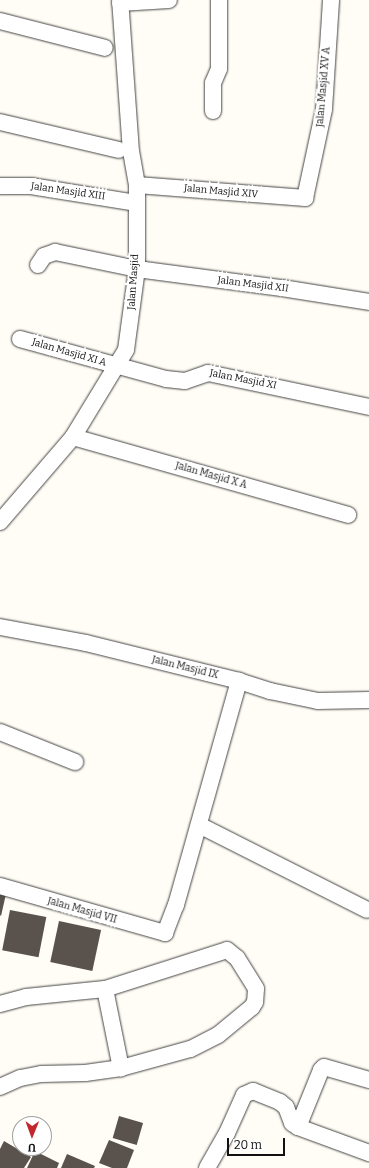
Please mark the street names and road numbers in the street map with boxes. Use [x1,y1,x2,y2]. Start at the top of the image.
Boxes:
street label: Jalan Masjid XV A [315,46,333,128]
street label: Jalan Masjid XIII [30,181,106,203]
street label: Jalan Masjid XIV [183,183,259,201]
street label: Jalan Masjid [126,254,142,310]
street label: Jalan Masjid XII [217,275,289,295]
street label: Jalan Masjid XI A [30,337,108,369]
street label: Jalan Masjid XI [209,368,277,392]
street label: Jalan Masjid X A [174,460,248,492]
street label: Jalan Masjid IX [151,654,219,682]
street label: Jalan Masjid VII [46,895,118,927]

